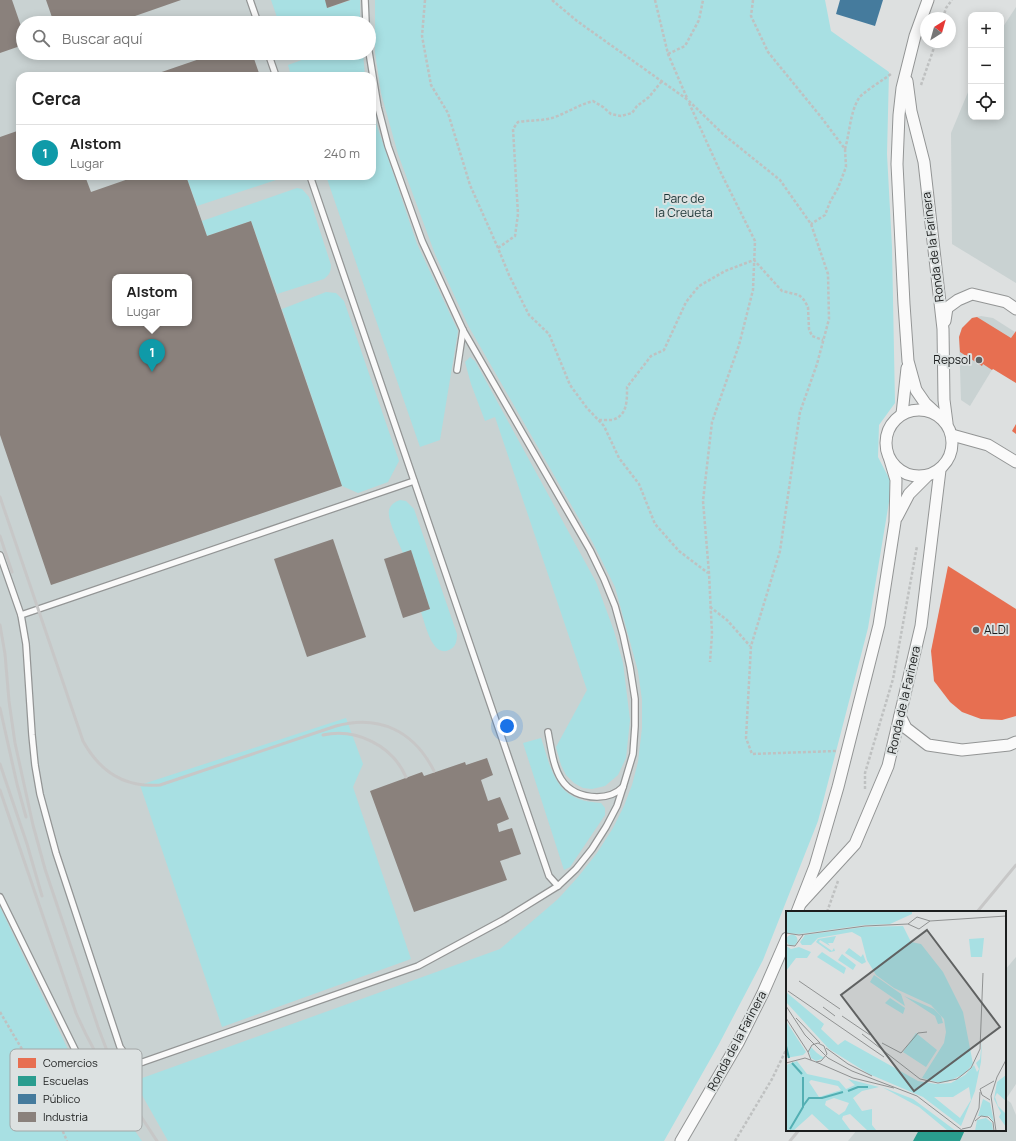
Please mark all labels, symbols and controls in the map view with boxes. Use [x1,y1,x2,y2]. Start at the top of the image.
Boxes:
north arrow [920,12,956,48]
map controls [968,12,1004,120]
button: + [968,12,1004,48]
search box [16,16,376,60]
icon: search [30,27,52,49]
text: Buscar aquí [62,28,143,49]
button: − [968,48,1004,84]
button: locate [968,84,1004,120]
text: Cerca [32,87,81,110]
text: Alstom [70,133,121,154]
text: 1 [42,144,48,162]
text: 240 m [324,144,360,162]
text: Lugar [70,154,104,172]
park label: Parc de la Creueta [655,190,713,221]
street label: Ronda de la Farinera [917,191,948,303]
popup [112,274,192,326]
text: Alstom [126,281,178,302]
text: Lugar [126,302,160,320]
pin: 1 [139,339,165,372]
place label: Repsol [933,351,971,368]
marker: Repsol [974,355,984,365]
place label: ALDI [984,621,1009,638]
marker: ALDI [971,625,981,635]
street label: Ronda de la Farinera [883,644,924,756]
your location [497,716,517,736]
inset map [786,911,1006,1131]
street label: Ronda de la Farinera [703,988,770,1094]
legend [10,1049,142,1131]
text: Comercios [43,1055,98,1070]
text: Escuelas [43,1073,89,1088]
text: Público [43,1091,81,1106]
text: Industria [43,1109,88,1124]

